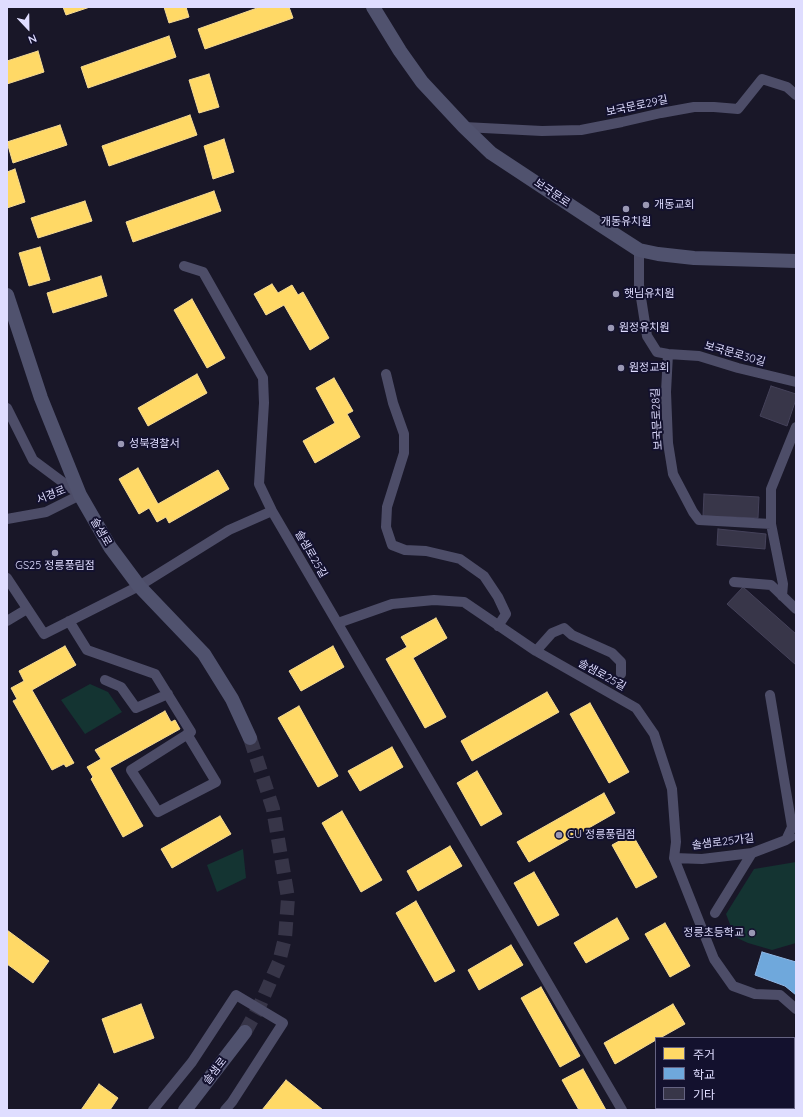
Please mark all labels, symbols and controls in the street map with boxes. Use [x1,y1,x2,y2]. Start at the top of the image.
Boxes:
north arrow [8,8,48,48]
text: N [26,31,39,47]
street label: 보국문로29길 [605,93,669,119]
street label: 보국문로 [532,176,572,210]
place label: 개동교회 [654,198,694,212]
marker: 개동교회 [641,200,651,210]
marker: 개동유치원 [621,204,631,214]
place label: 개동유치원 [601,215,651,229]
place label: 햇님유치원 [624,287,675,301]
marker: 햇님유치원 [611,289,621,299]
place label: 원정유치원 [619,321,670,335]
marker: 원정유치원 [606,323,616,333]
street label: 보국문로30길 [703,339,767,369]
place label: 원정교회 [629,361,669,375]
marker: 원정교회 [616,363,626,373]
street label: 보국문로28길 [649,387,665,451]
place label: 성북경찰서 [129,437,180,451]
marker: 성북경찰서 [116,439,126,449]
street label: 서경로 [34,483,68,507]
street label: 솔샘로 [88,516,114,548]
street label: 솔샘로25길 [292,528,330,580]
marker: GS25 정릉풍림점 [50,548,60,558]
place label: GS25 정릉풍림점 [15,559,95,573]
street label: 솔샘로25길 [576,656,628,694]
place label: CU 정릉풍림점 [567,828,636,842]
marker: CU 정릉풍림점 [554,830,564,840]
street label: 솔샘로25가길 [691,832,755,852]
place label: 정릉초등학교 [683,926,744,940]
marker: 정릉초등학교 [747,928,757,938]
legend [655,1037,795,1109]
text: 주거 [693,1047,715,1062]
street label: 솔샘로 [200,1055,230,1087]
text: 학교 [693,1067,715,1082]
text: 기타 [693,1087,715,1102]

